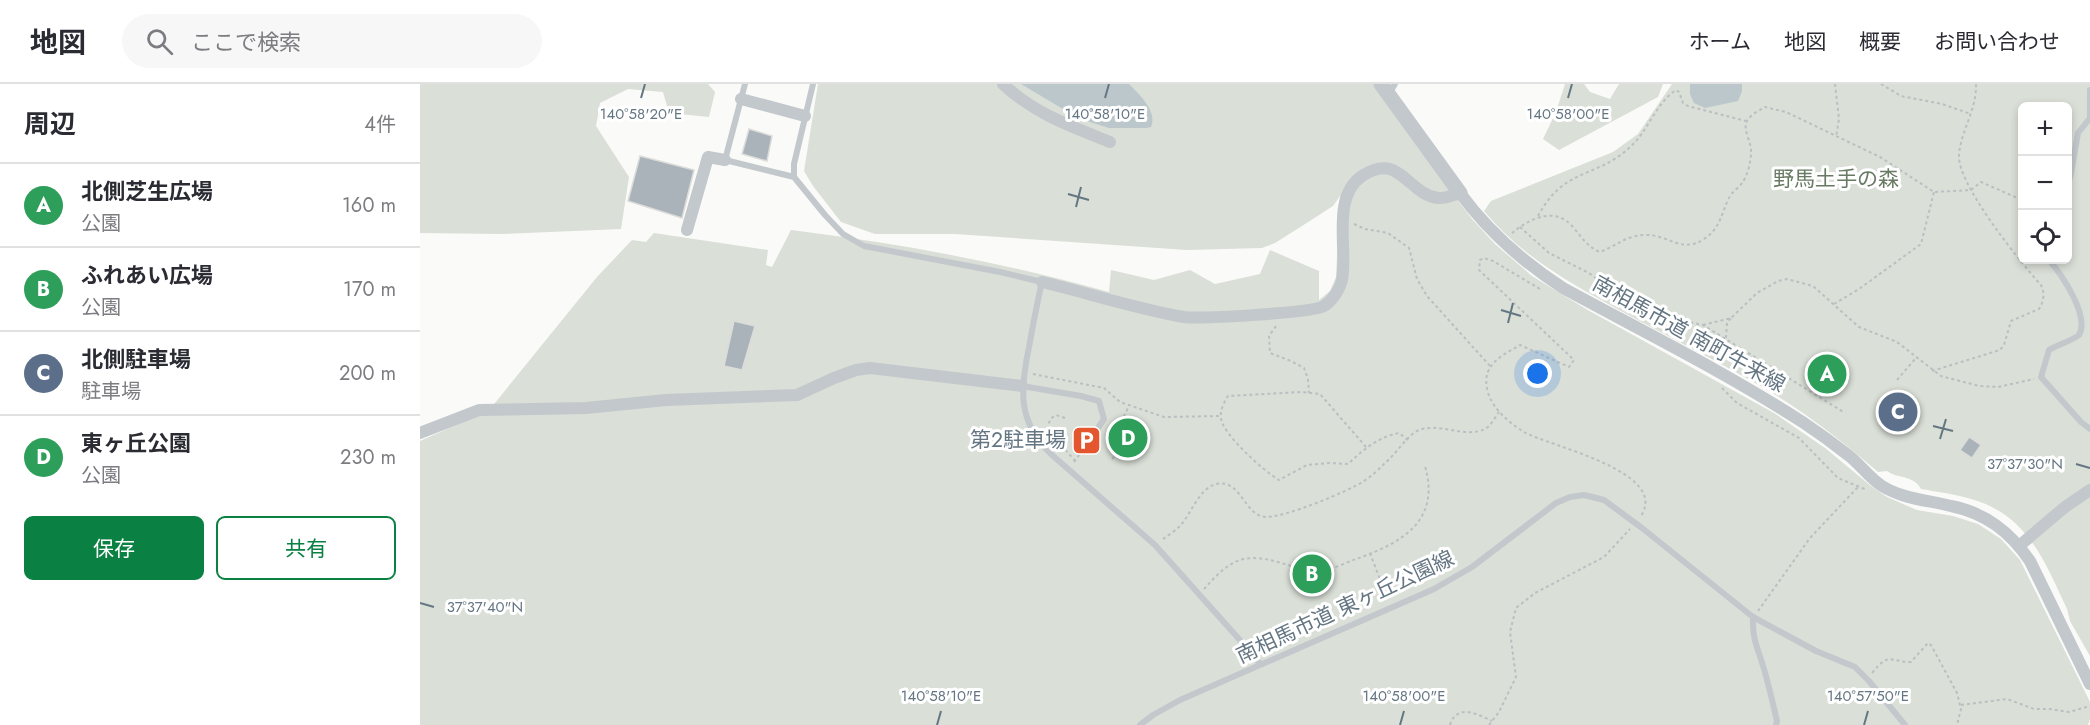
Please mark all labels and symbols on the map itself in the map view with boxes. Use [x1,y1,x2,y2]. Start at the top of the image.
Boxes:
text: 140°58'20"E [600,103,682,125]
text: 140°58'10"E [1065,103,1145,125]
text: 140°58'00"E [1527,103,1609,125]
park label: 野馬土手の森 [1773,164,1899,194]
street label: 南相馬市道 南町牛来線 [1587,268,1791,400]
pin: A [1808,352,1846,396]
your location [1523,359,1552,388]
pin: C [1878,390,1918,434]
pin: D [1108,416,1148,460]
parking icon: 第2駐車場 [1071,424,1103,456]
place label: 第2駐車場 [970,425,1066,455]
text: 37°37'30"N [1987,453,2063,475]
street label: 南相馬市道 東ヶ丘公園線 [1231,543,1459,671]
pin: B [1292,552,1332,596]
text: 37°37'40"N [447,596,523,618]
text: 140°58'10"E [901,685,981,707]
text: 140°58'00"E [1363,685,1445,707]
text: 140°57'50"E [1827,685,1909,707]

